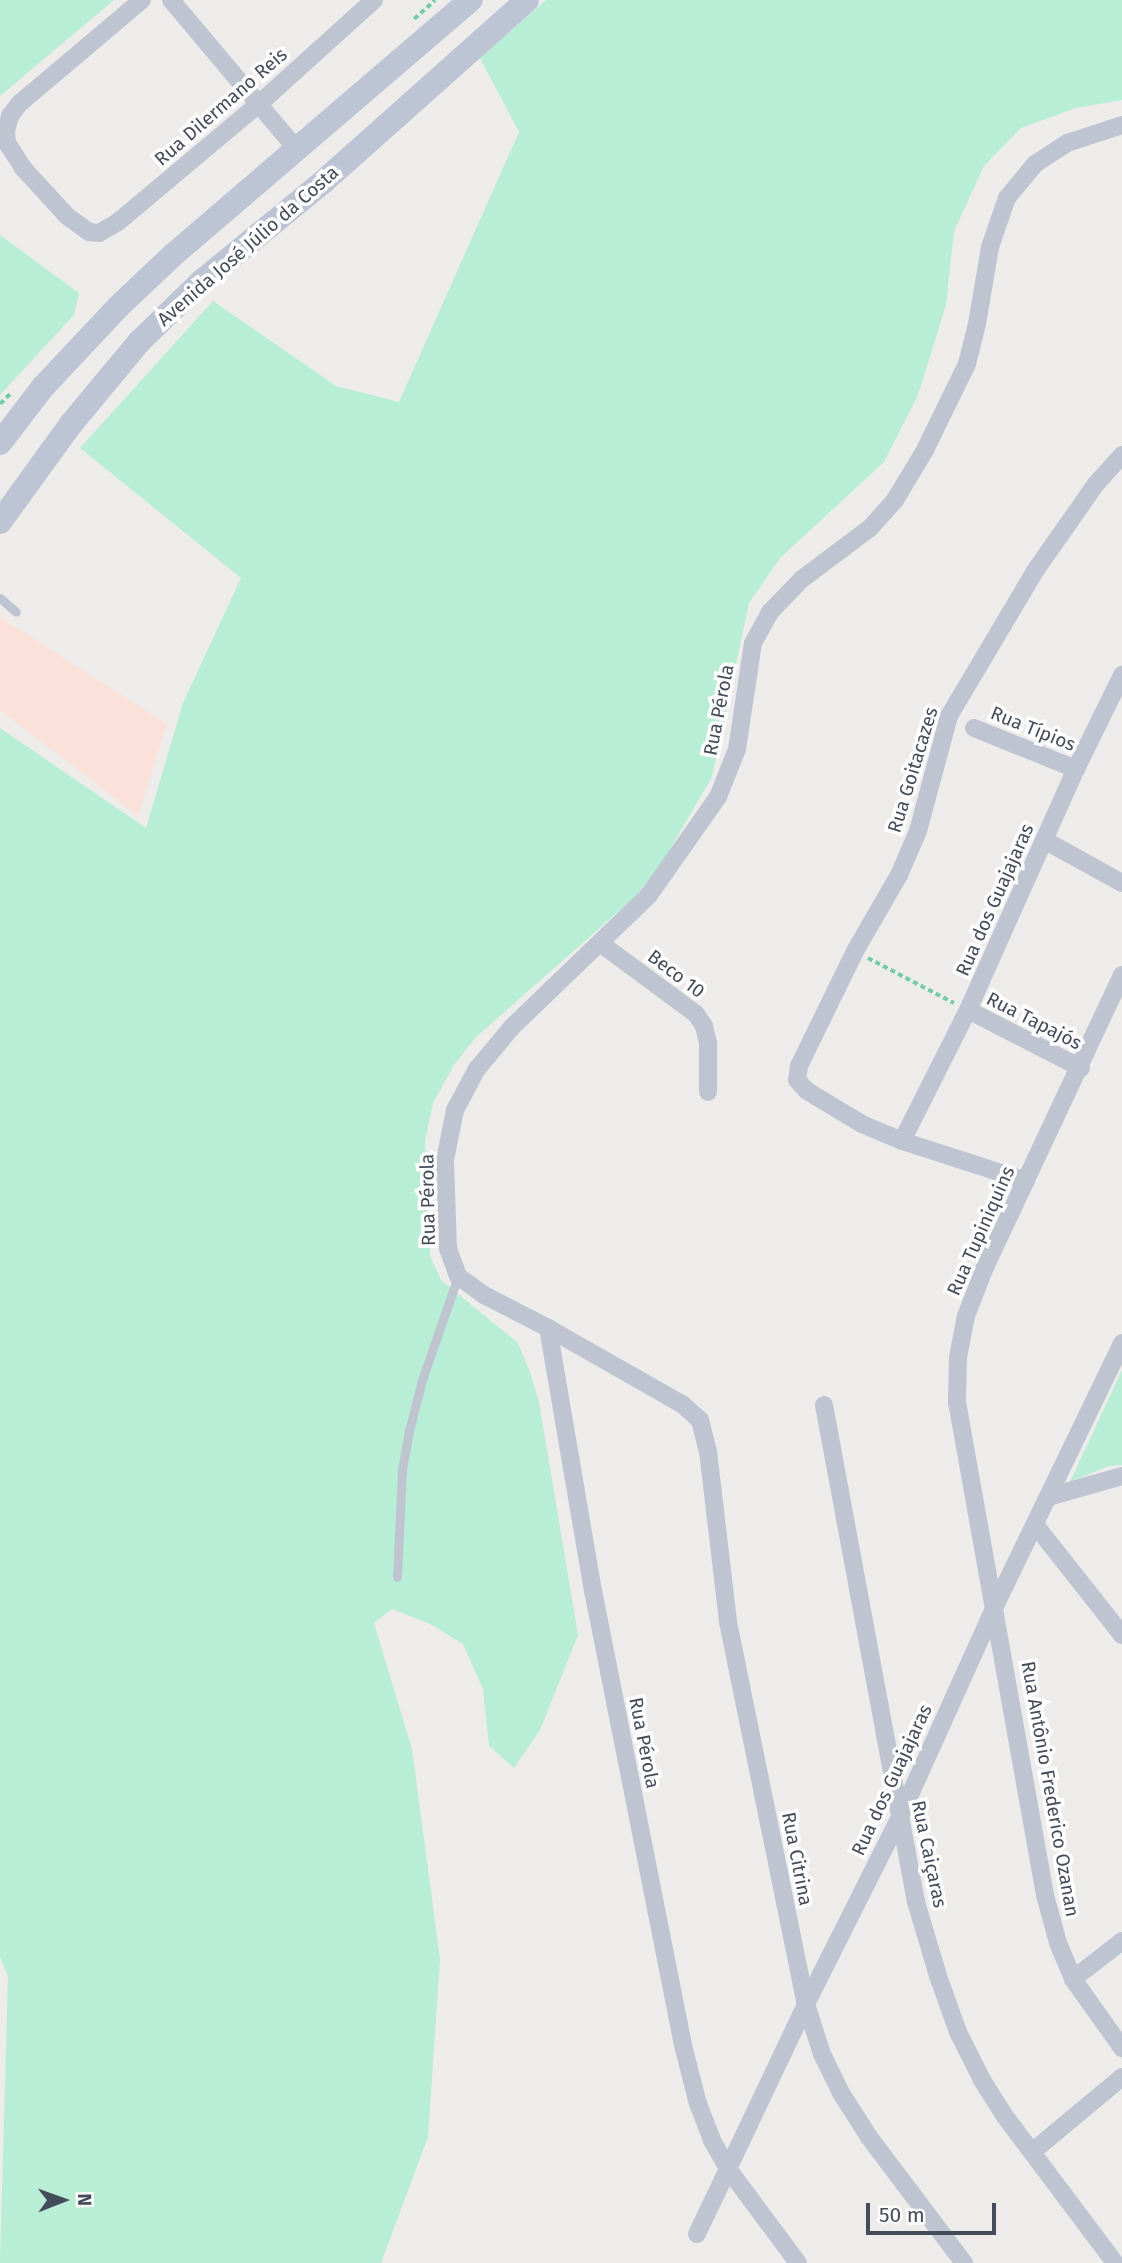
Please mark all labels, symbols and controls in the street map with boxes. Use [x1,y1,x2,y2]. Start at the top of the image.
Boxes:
street label: Rua Dilermano Reis [150,43,292,171]
street label: Avenida José Júlio da Costa [153,161,343,331]
street label: Rua Pérola [699,662,739,758]
street label: Rua Típios [987,702,1079,756]
street label: Rua Goitacazes [883,704,943,836]
street label: Rua dos Guajajaras [951,820,1039,980]
street label: Beco 10 [643,945,709,1003]
street label: Rua Tapajós [983,987,1085,1055]
street label: Rua Pérola [416,1154,440,1246]
street label: Rua Tupiniquins [942,1163,1020,1299]
street label: Rua Antônio Frederico Ozanan [1016,1659,1084,1919]
street label: Rua Pérola [624,1695,664,1791]
street label: Rua dos Guajajaras [847,1701,937,1859]
street label: Rua Caiçaras [907,1798,951,1910]
street label: Rua Citrina [777,1810,817,1908]
north arrow [28,2165,98,2235]
scale bar [870,2190,1000,2234]
text: N [73,2193,96,2206]
text: 50 m [879,2202,925,2228]

